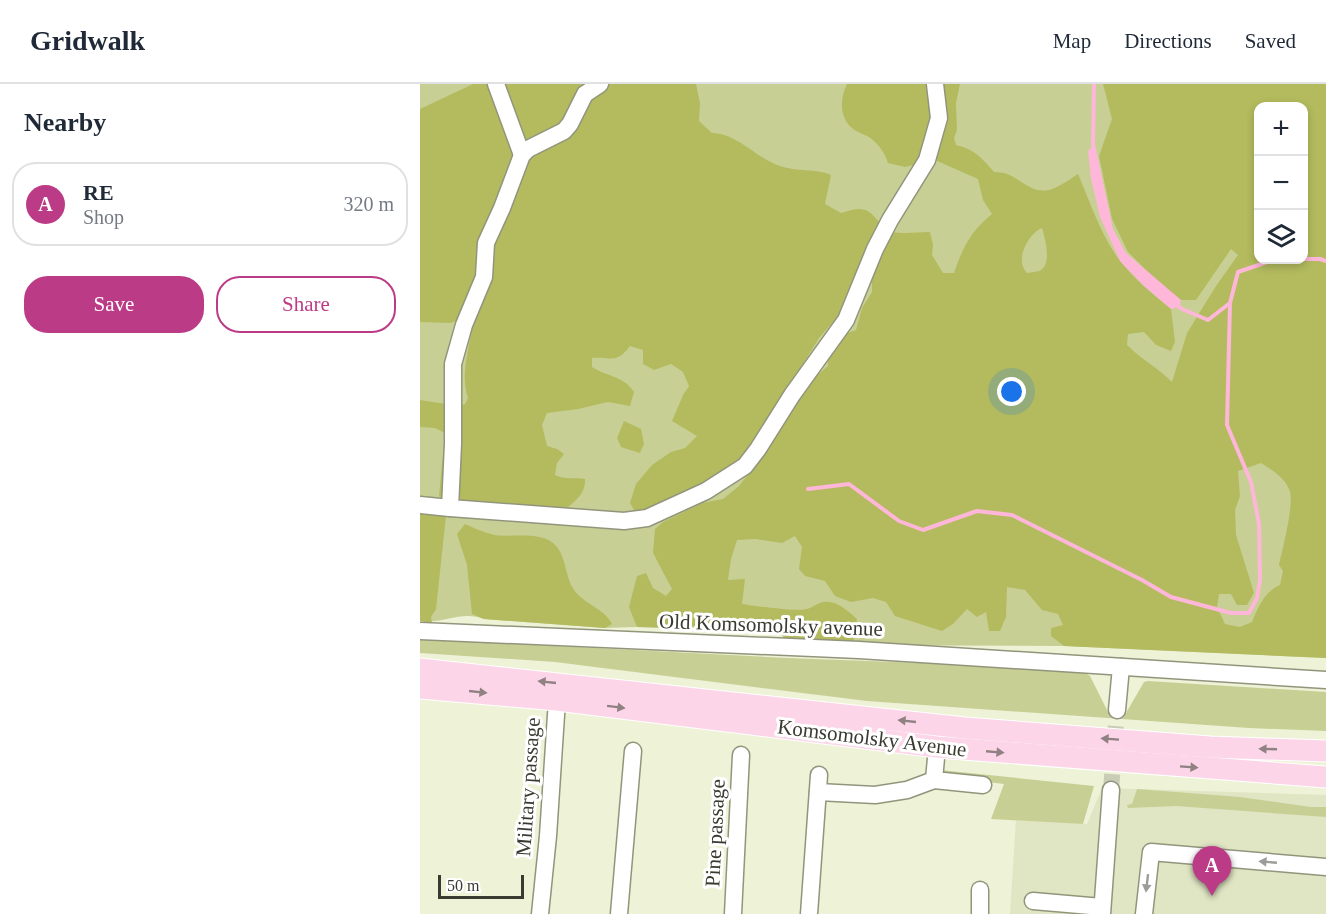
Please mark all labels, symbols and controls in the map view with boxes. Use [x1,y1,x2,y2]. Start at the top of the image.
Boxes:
text: Gridwalk [30,25,145,56]
text: Map [1053,29,1091,53]
text: Directions [1124,29,1212,53]
text: Saved [1245,29,1296,53]
map controls [1254,102,1308,264]
button: + [1254,102,1308,156]
text: Nearby [24,108,106,137]
button: − [1254,156,1308,210]
text: RE [83,180,114,205]
text: A [38,193,53,215]
text: 320 m [343,193,394,215]
text: Shop [83,206,124,228]
button: layers [1254,210,1308,264]
button: Save [24,276,204,333]
button: Share [216,276,396,333]
your location [997,377,1026,406]
street label: Old Komsomolsky avenue [659,609,883,641]
one-way arrow [538,677,557,687]
one-way arrow [469,687,488,697]
one-way arrow [606,702,625,712]
street label: Komsomolsky Avenue [776,714,968,762]
street label: Military passage [511,717,545,857]
one-way arrow [898,717,917,726]
one-way arrow [1100,734,1119,744]
one-way arrow [1258,744,1277,753]
one-way arrow [986,747,1005,757]
one-way arrow [1180,762,1199,772]
street label: Pine passage [700,778,730,888]
pin: A [1192,846,1232,896]
one-way arrow [1258,857,1277,867]
scale bar [438,872,524,900]
one-way arrow [1143,874,1152,893]
text: 50 m [447,877,479,894]

